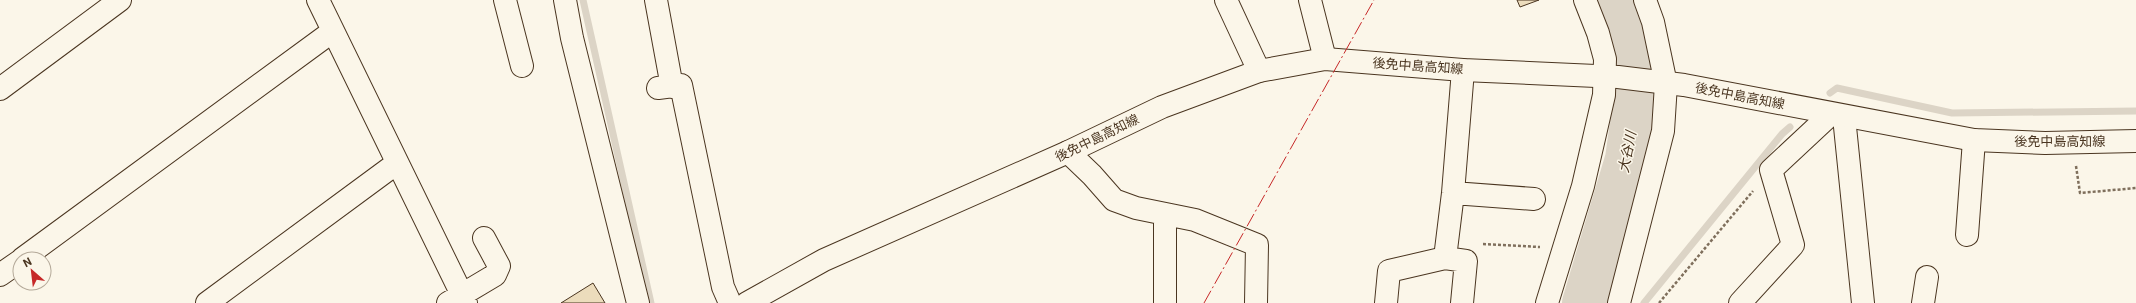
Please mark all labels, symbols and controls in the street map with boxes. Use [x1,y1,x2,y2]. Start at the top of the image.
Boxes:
street label: 後免中島高知線 [1372,55,1464,77]
street label: 後免中島高知線 [1694,80,1786,112]
street label: 後免中島高知線 [1053,111,1141,165]
water label: 大谷川 [1615,128,1639,174]
street label: 後免中島高知線 [2014,134,2106,149]
north arrow [12,251,52,291]
text: N [21,255,34,270]

